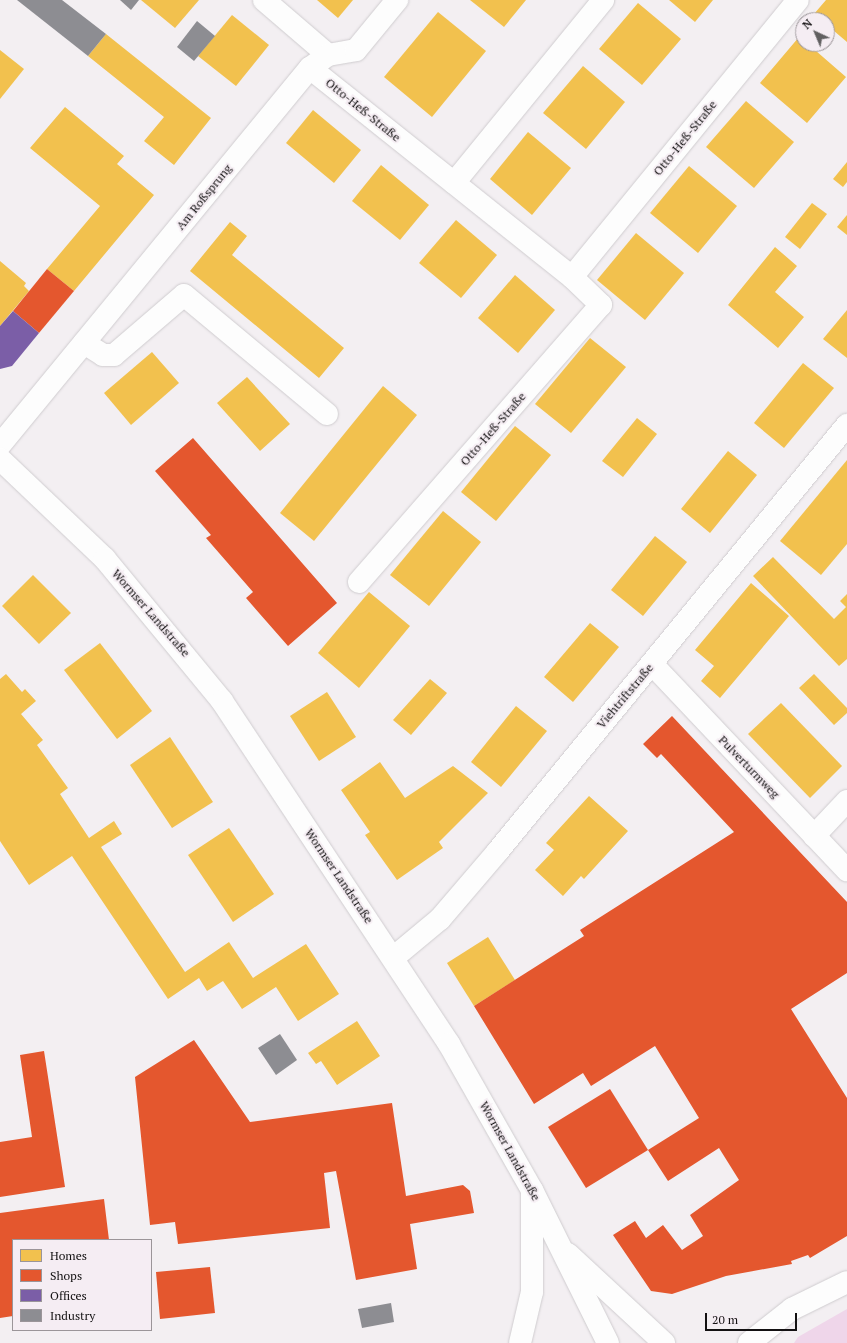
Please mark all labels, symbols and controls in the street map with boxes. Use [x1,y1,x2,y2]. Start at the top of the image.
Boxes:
north arrow [795,12,835,52]
text: N [799,16,815,32]
street label: Otto-Heß-Straße [323,75,403,145]
street label: Otto-Heß-Straße [650,98,720,178]
street label: Am Roßsprung [173,161,235,233]
street label: Otto-Heß-Straße [457,389,529,469]
street label: Wormser Landstraße [109,566,193,660]
street label: Viehtriftstraße [594,661,656,731]
street label: Pulverturmweg [716,733,782,801]
street label: Wormser Landstraße [302,826,376,926]
street label: Wormser Landstraße [477,1099,543,1203]
legend [12,1239,152,1331]
text: Homes [50,1248,87,1263]
text: Shops [50,1268,82,1283]
text: Offices [50,1288,87,1303]
scale bar [707,1305,799,1331]
text: Industry [50,1308,95,1323]
text: 20 m [712,1312,738,1327]

